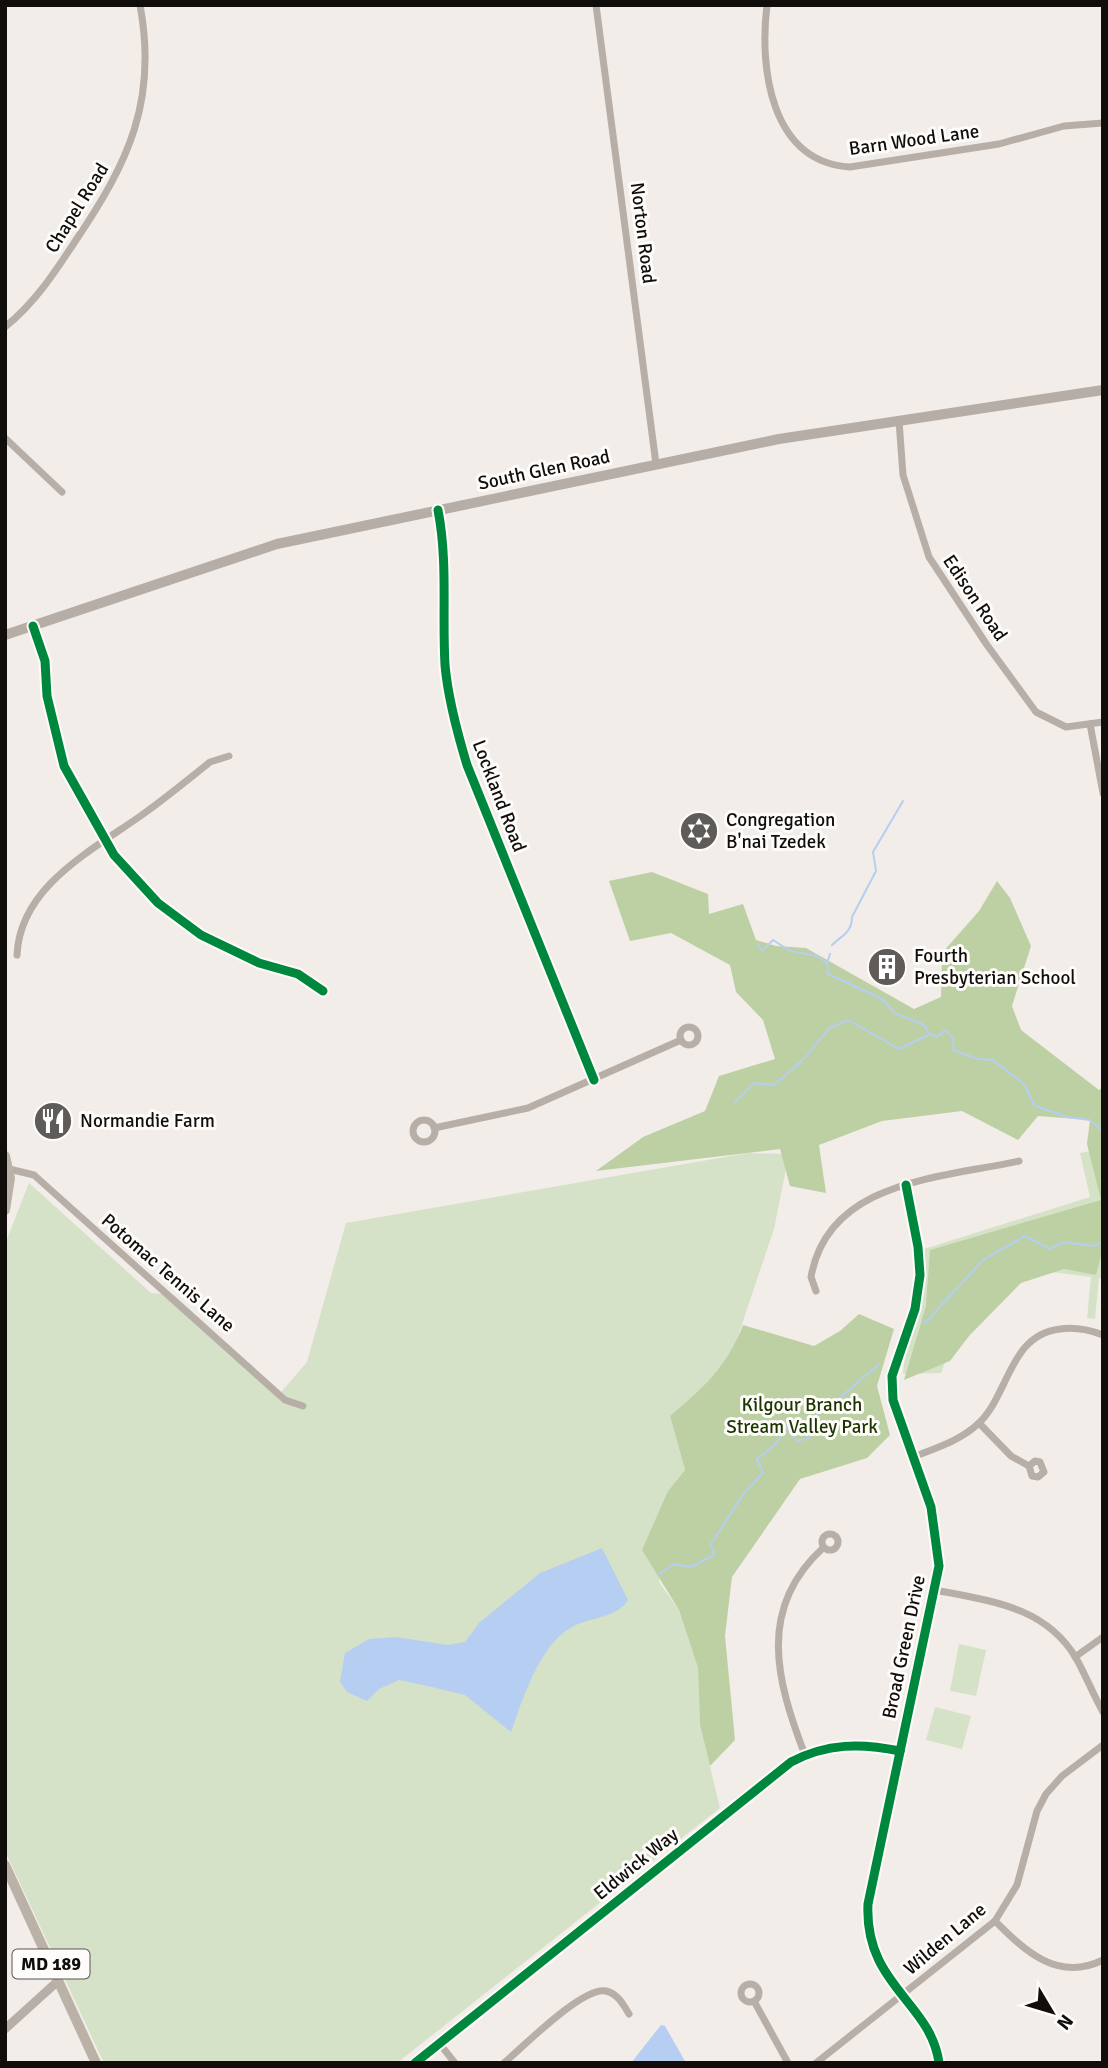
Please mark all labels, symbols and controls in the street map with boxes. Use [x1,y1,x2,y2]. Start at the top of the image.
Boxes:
street label: Barn Wood Lane [847,119,981,161]
street label: Chapel Road [40,159,114,257]
street label: Norton Road [625,181,661,285]
street label: South Glen Road [476,444,612,496]
street label: Edison Road [937,550,1013,646]
street label: Lockland Road [467,737,531,855]
place label: Congregation B'nai Tzedek [726,808,835,854]
synagogue icon: Congregation B'nai Tzedek [678,810,720,852]
place label: Fourth Presbyterian School [914,944,1076,990]
building icon: Fourth Presbyterian School [866,946,908,988]
restaurant icon: Normandie Farm [32,1100,74,1142]
place label: Normandie Farm [80,1109,215,1133]
street label: Potomac Tennis Lane [96,1208,240,1338]
park label: Kilgour Branch Stream Valley Park [726,1393,878,1439]
street label: Broad Green Drive [877,1573,931,1721]
street label: Eldwick Way [589,1823,683,1905]
street label: Wilden Lane [899,1898,991,1980]
road number: MD 189 [12,1950,90,1978]
north arrow [1017,1977,1087,2047]
text: N [1051,2009,1078,2034]

